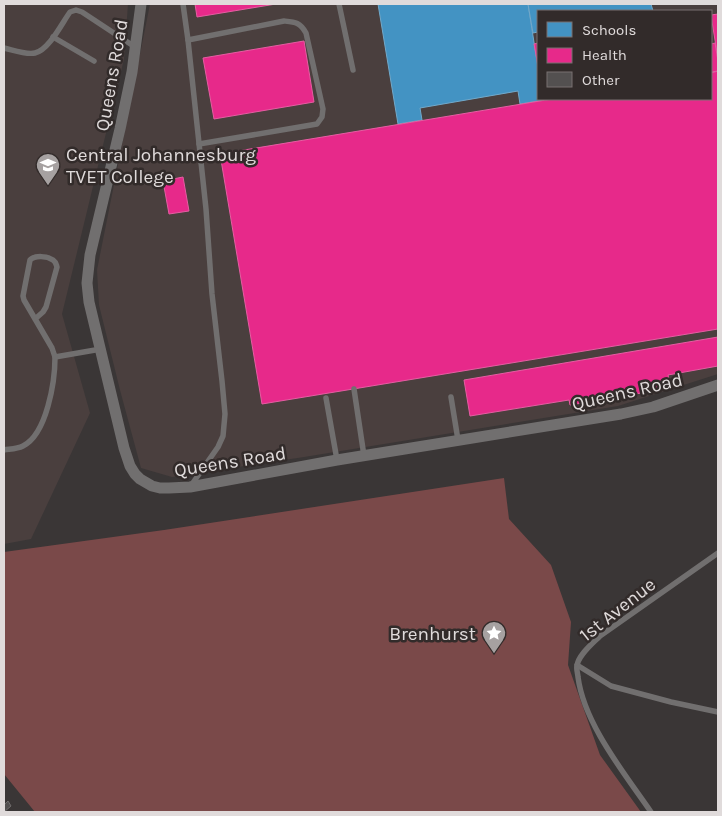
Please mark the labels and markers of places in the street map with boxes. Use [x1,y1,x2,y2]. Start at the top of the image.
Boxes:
place label: Central Johannesburg TVET College [66,144,256,188]
school or university icon: Central Johannesburg TVET College [35,152,61,186]
place icon: Brenhurst [481,620,507,654]
place label: Brenhurst [389,623,476,645]

